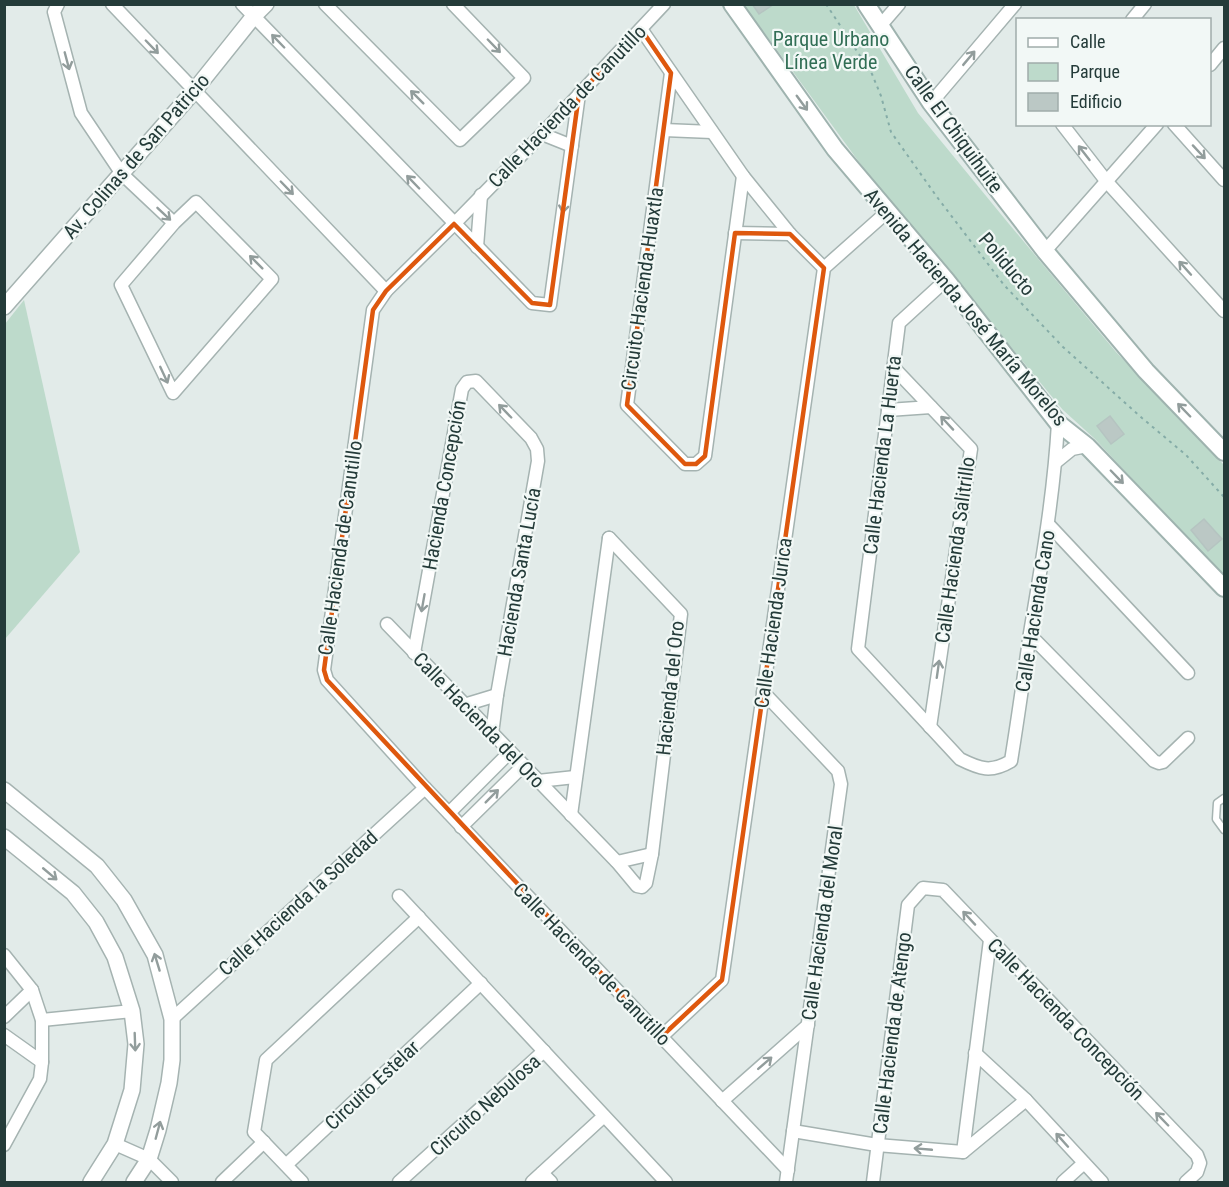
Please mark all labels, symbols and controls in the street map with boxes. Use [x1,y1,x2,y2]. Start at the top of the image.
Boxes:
legend [1016,18,1211,126]
street label: Calle Hacienda de Canutillo [483,20,651,192]
park label: Parque Urbano Línea Verde [773,27,889,74]
text: Calle [1070,31,1106,52]
one-way arrow [271,34,285,49]
one-way arrow [145,39,159,54]
one-way arrow [486,39,501,54]
one-way arrow [62,51,73,70]
one-way arrow [962,51,976,66]
street label: Calle El Chiquihuite [900,60,1008,198]
text: Parque [1070,61,1120,82]
street label: Av. Colinas de San Patricio [58,68,214,244]
one-way arrow [410,90,424,105]
text: Edificio [1070,91,1122,112]
one-way arrow [796,95,809,111]
one-way arrow [1192,144,1206,159]
one-way arrow [1078,145,1091,161]
one-way arrow [406,174,421,189]
one-way arrow [280,180,294,195]
street label: Avenida Hacienda José María Morelos [859,183,1073,431]
street label: Circuito Hacienda Huaxtla [616,186,668,392]
one-way arrow [558,194,569,213]
one-way arrow [156,207,171,221]
street label: Poliducto [974,228,1040,300]
one-way arrow [248,255,263,270]
one-way arrow [1178,261,1192,276]
street label: Calle Hacienda La Huerta [858,354,906,556]
one-way arrow [159,366,171,384]
street label: Hacienda Concepción [417,398,471,572]
one-way arrow [1176,402,1191,417]
one-way arrow [497,403,512,418]
one-way arrow [939,416,954,431]
street label: Calle Hacienda de Canutillo [313,439,367,657]
street label: Calle Hacienda Salitrillo [930,455,980,645]
one-way arrow [1109,469,1124,484]
street label: Hacienda Santa Lucía [492,486,546,658]
street label: Calle Hacienda Cano [1010,528,1060,694]
street label: Calle Hacienda Jurica [749,536,797,710]
one-way arrow [417,593,428,612]
street label: Hacienda del Oro [651,619,689,757]
street label: Calle Hacienda del Oro [408,647,550,793]
one-way arrow [933,660,944,680]
one-way arrow [485,789,500,804]
street label: Calle Hacienda del Moral [796,824,848,1022]
street label: Calle Hacienda la Soledad [214,825,382,981]
one-way arrow [42,867,58,880]
street label: Calle Hacienda de Canutillo [508,878,676,1050]
one-way arrow [962,910,976,925]
street label: Calle Hacienda de Atengo [868,931,916,1135]
street label: Calle Hacienda Concepción [982,933,1150,1105]
one-way arrow [151,953,162,972]
one-way arrow [129,1032,140,1052]
street label: Circuito Estelar [320,1035,424,1135]
street label: Circuito Nebulosa [425,1049,545,1161]
one-way arrow [757,1056,772,1070]
one-way arrow [1155,1112,1169,1127]
one-way arrow [153,1121,164,1140]
one-way arrow [1055,1132,1069,1147]
one-way arrow [914,1143,934,1154]

